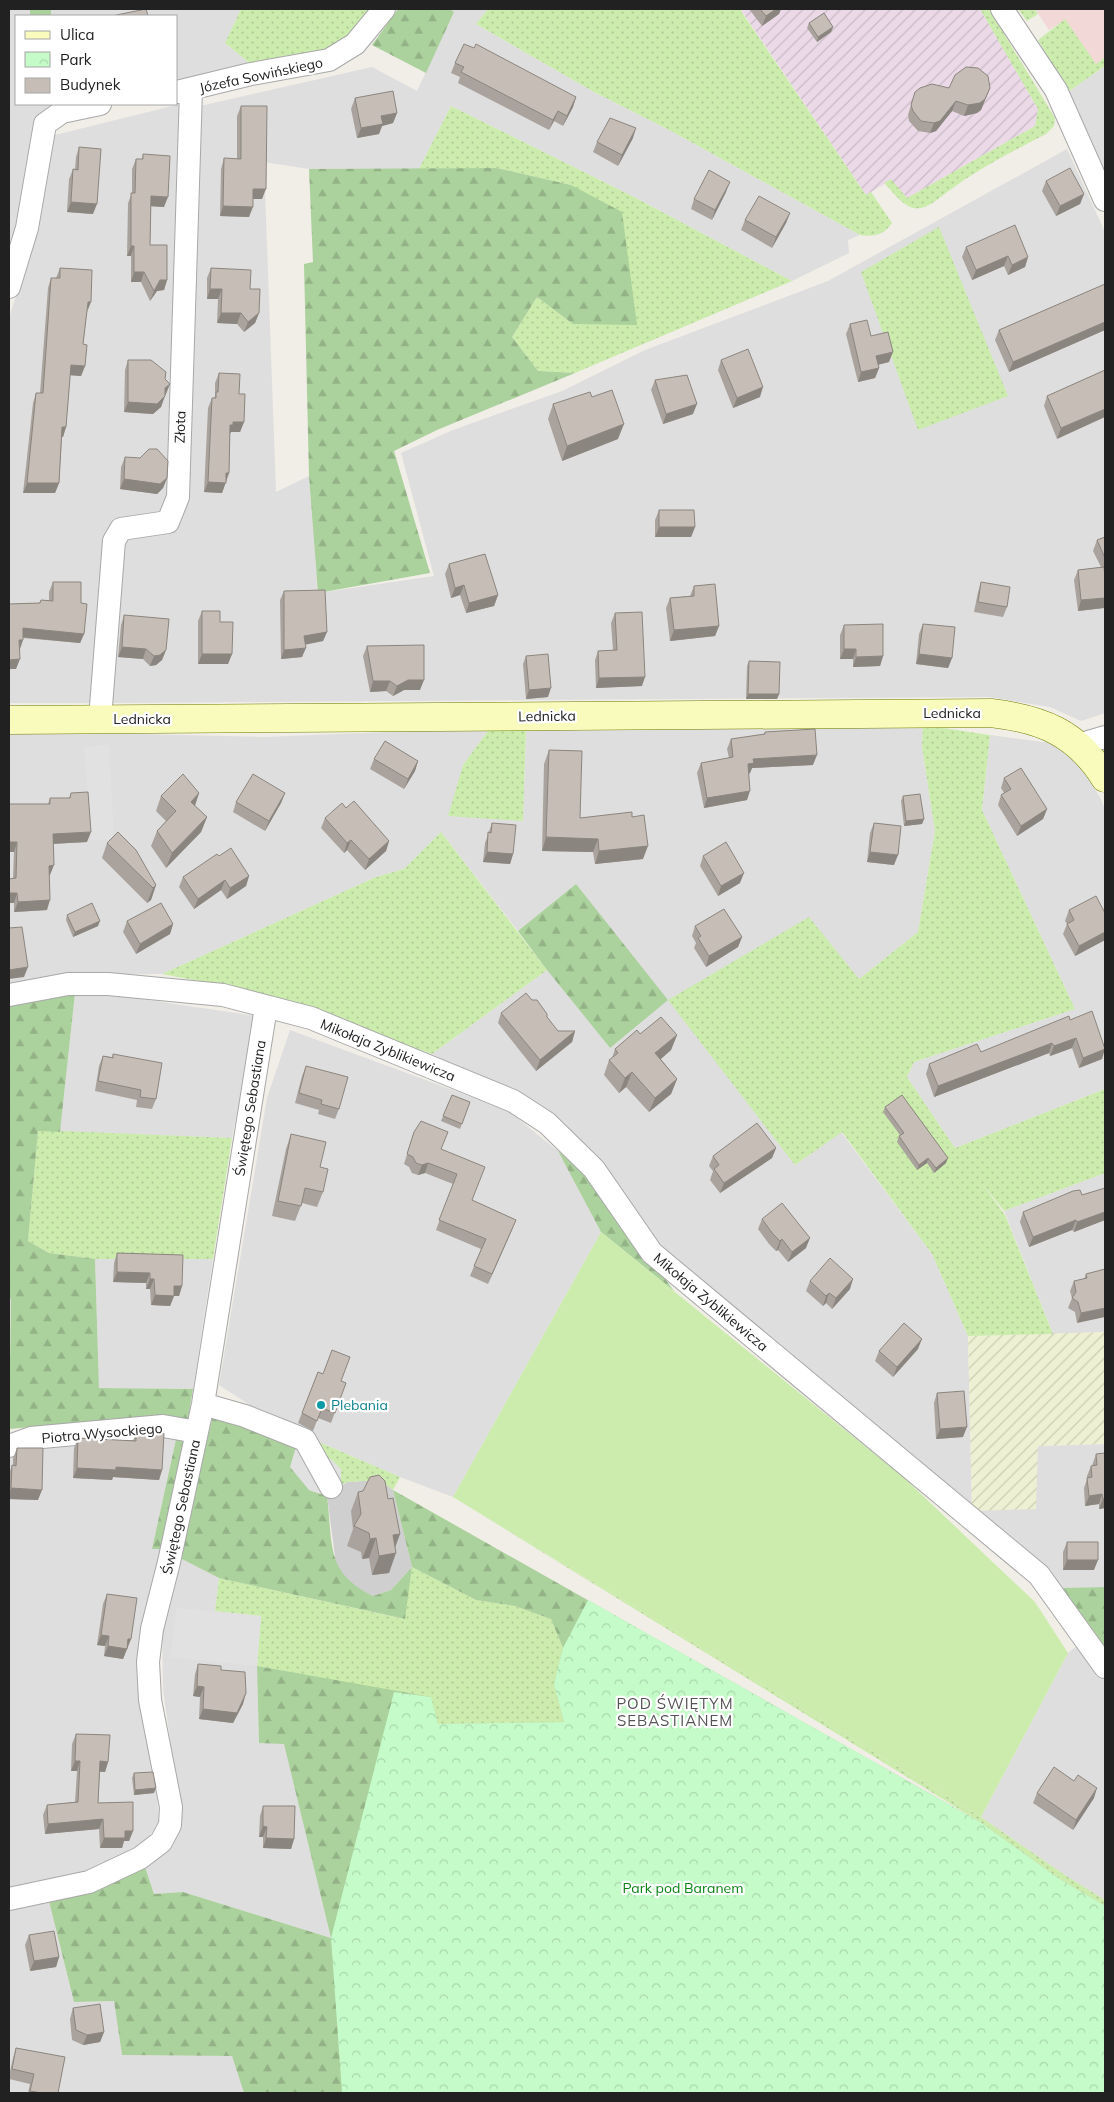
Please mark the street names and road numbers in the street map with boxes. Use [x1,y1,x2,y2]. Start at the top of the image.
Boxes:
street label: Józefa Sowińskiego [198,53,324,97]
street label: Złota [170,410,190,444]
street label: Lednicka [923,704,981,722]
street label: Lednicka [518,706,576,726]
street label: Lednicka [113,710,171,728]
street label: Mikołaja Zyblikiewicza [318,1015,458,1085]
street label: Świętego Sebastiana [230,1039,270,1177]
street label: Mikołaja Zyblikiewicza [650,1249,772,1355]
street label: Piotra Wysockiego [41,1419,163,1447]
street label: Świętego Sebastiana [158,1438,204,1576]

